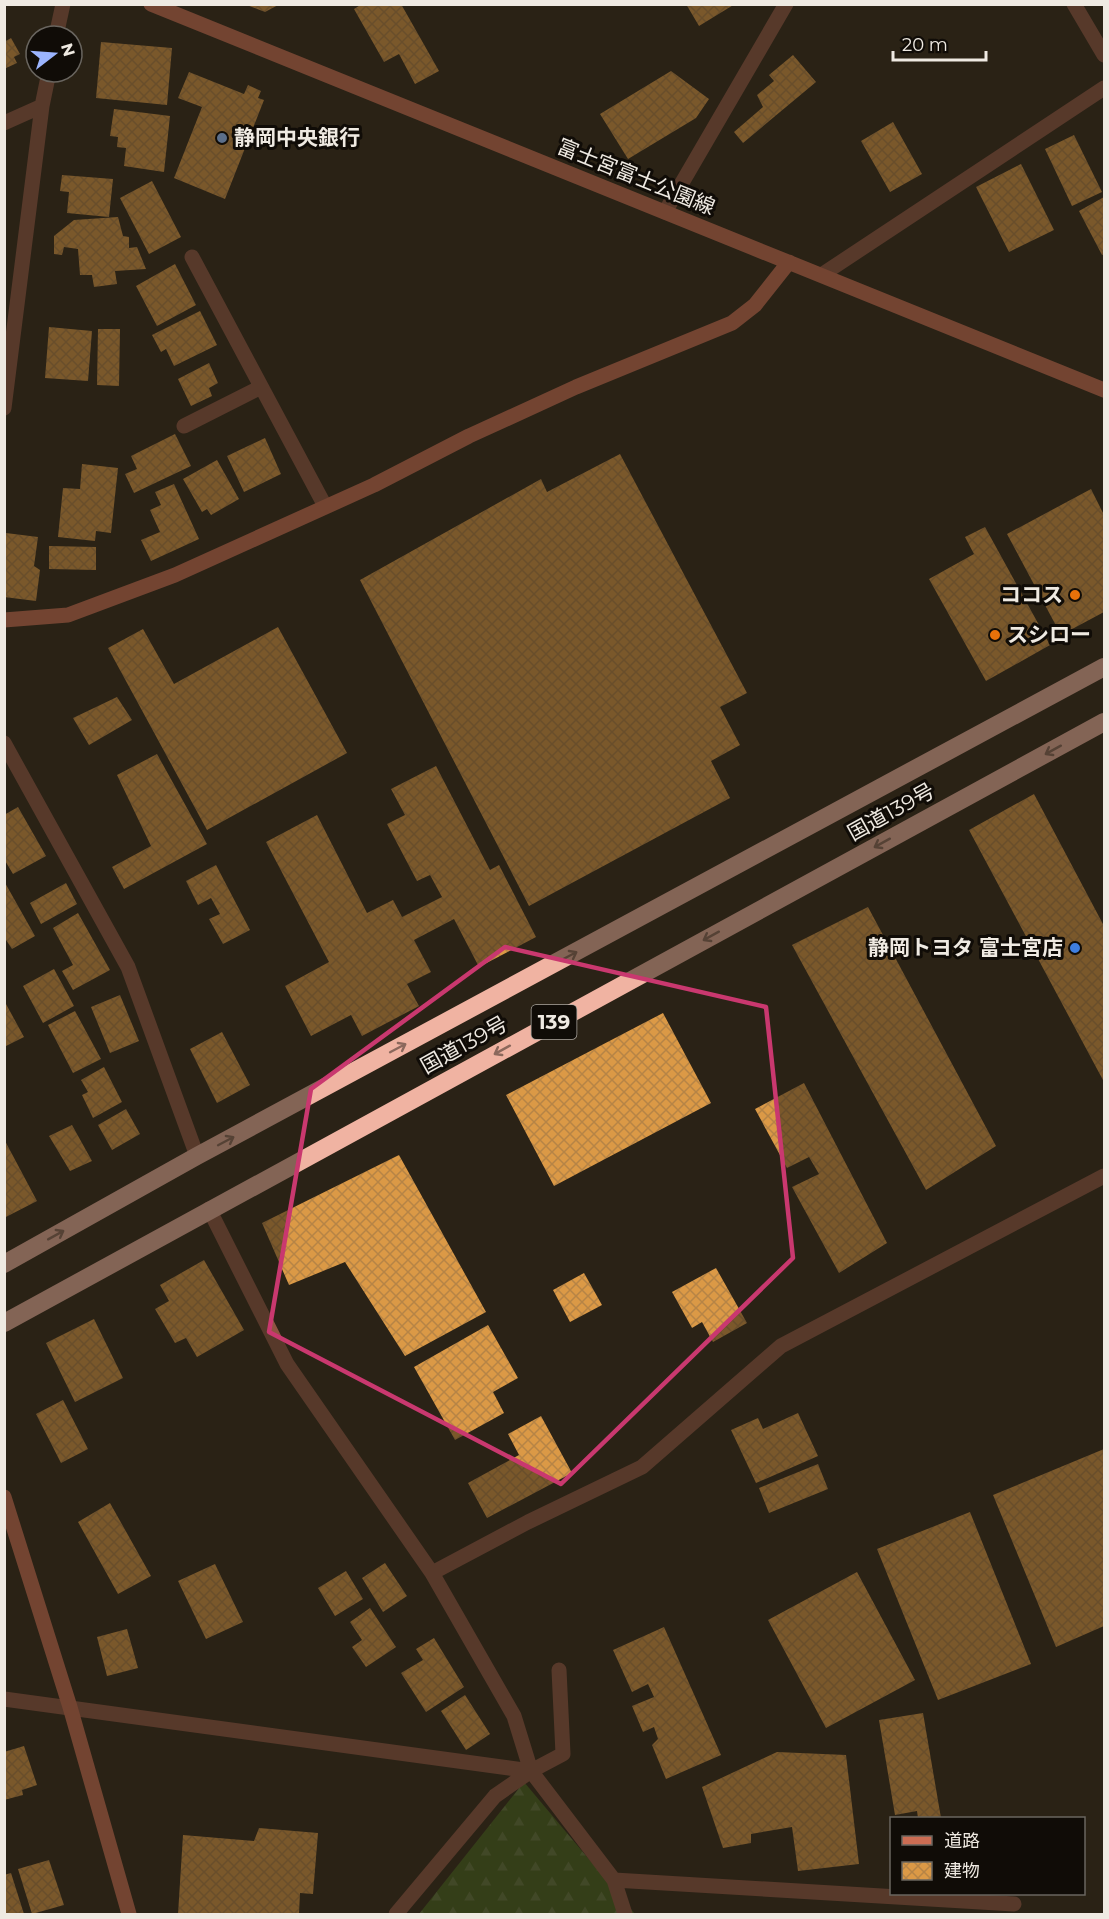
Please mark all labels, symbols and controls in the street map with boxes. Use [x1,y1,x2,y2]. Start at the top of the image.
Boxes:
north arrow [24,24,84,84]
scale bar [893,24,986,62]
text: 20 m [902,34,948,56]
text: N [57,41,79,59]
place label: 静岡中央銀行 [234,125,360,150]
marker: 静岡中央銀行 [215,131,229,145]
street label: 富士宮富士公園線 [554,133,719,220]
place label: ココス [1000,582,1063,607]
marker: ココス [1068,588,1082,602]
place label: スシロー [1007,622,1091,647]
marker: スシロー [988,628,1002,642]
one-way arrow [1045,744,1062,756]
street label: 国道139号 [843,778,938,846]
one-way arrow [874,837,891,849]
one-way arrow [702,931,720,942]
place label: 静岡トヨタ 富士宮店 [868,935,1063,960]
marker: 静岡トヨタ 富士宮店 [1068,941,1082,955]
one-way arrow [560,950,578,961]
road number: 139 [532,1005,576,1039]
street label: 国道139号 [416,1011,511,1079]
one-way arrow [389,1042,406,1054]
one-way arrow [494,1045,512,1056]
one-way arrow [217,1135,234,1147]
one-way arrow [47,1229,64,1241]
legend [890,1817,1085,1895]
text: 道路 [944,1830,980,1852]
text: 建物 [944,1860,980,1882]

